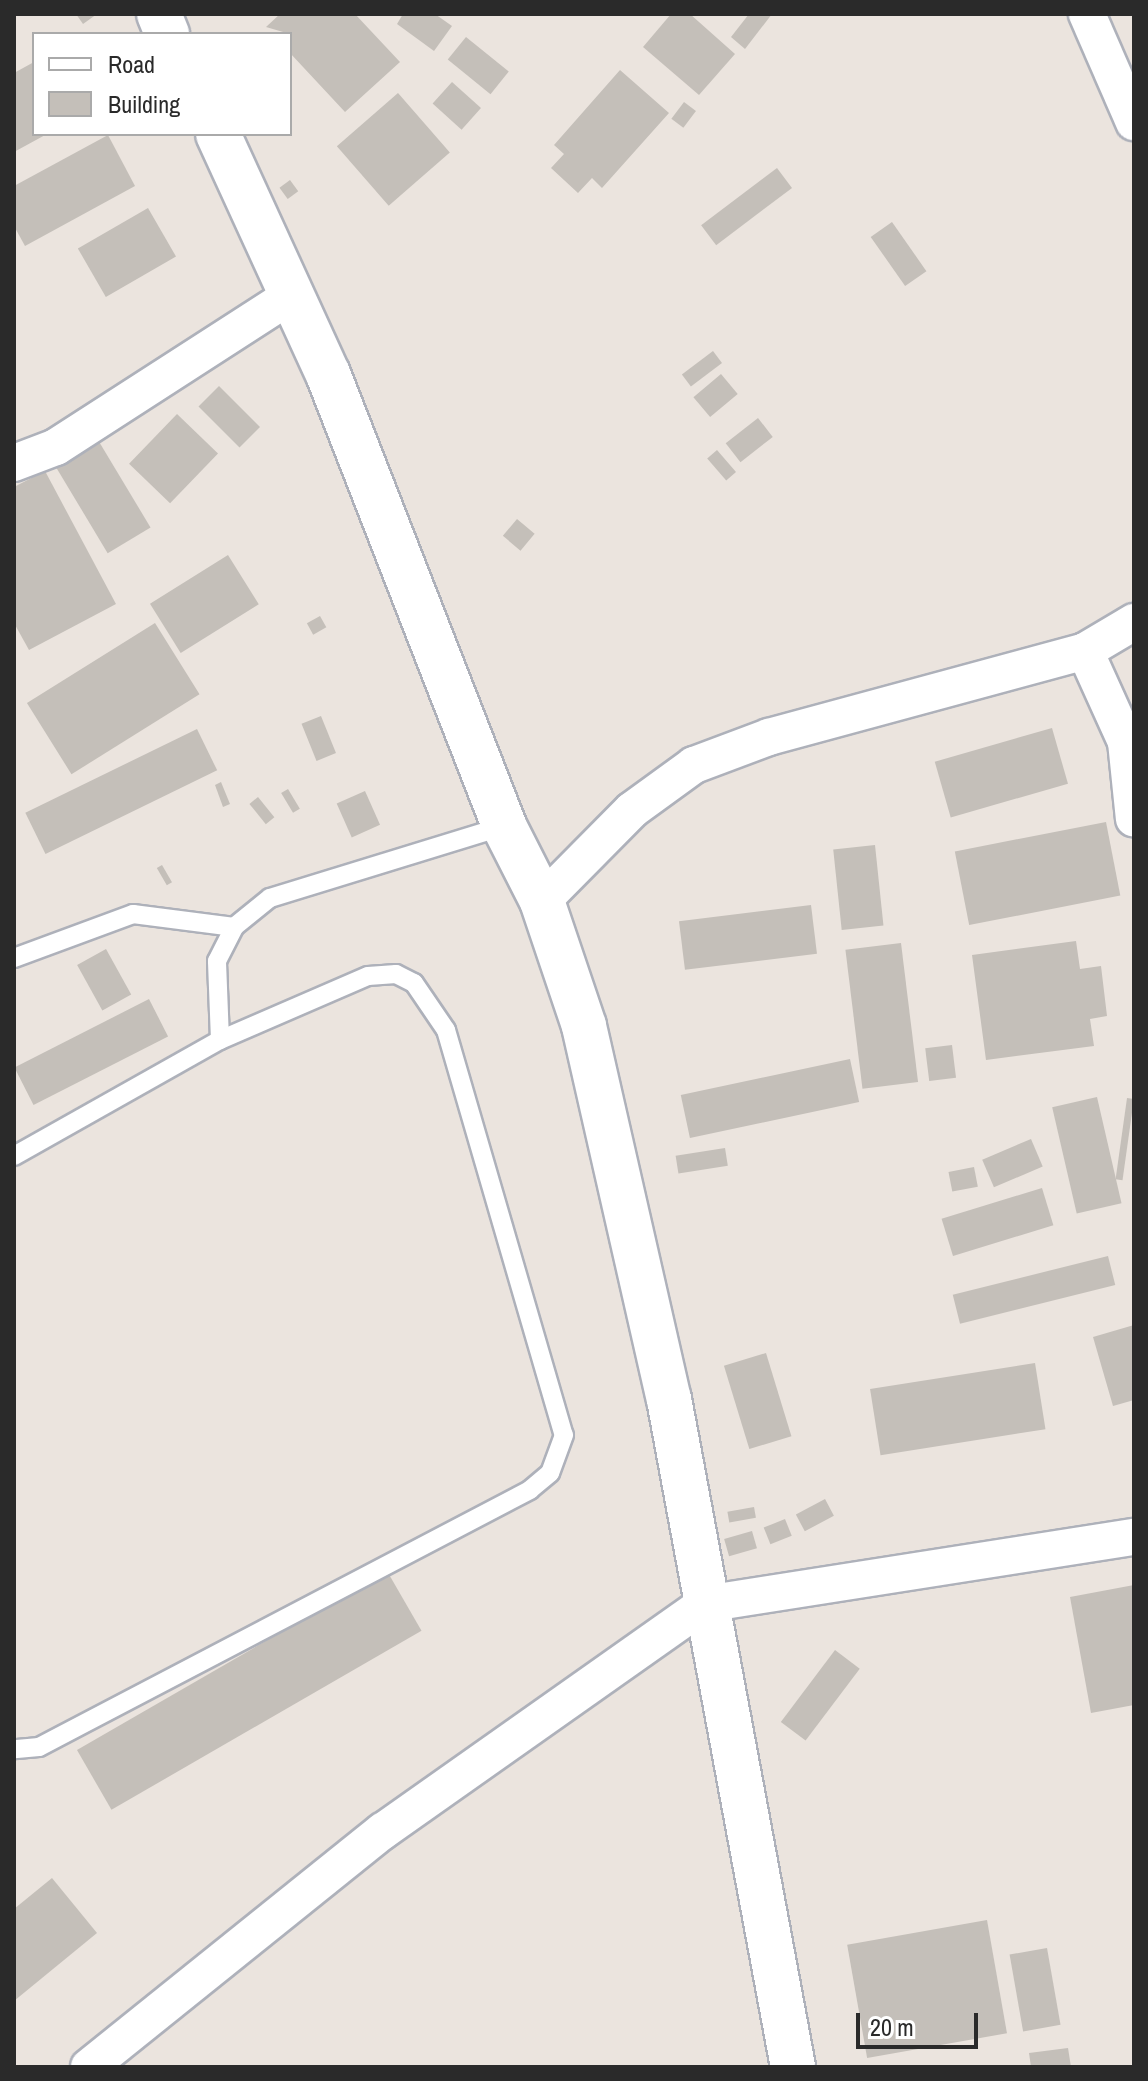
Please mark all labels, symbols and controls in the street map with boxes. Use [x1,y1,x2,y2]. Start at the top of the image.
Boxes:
legend [32,32,292,136]
text: Road [108,48,155,80]
text: Building [108,88,180,120]
scale bar [860,1997,982,2047]
text: 20 m [870,2011,914,2043]

